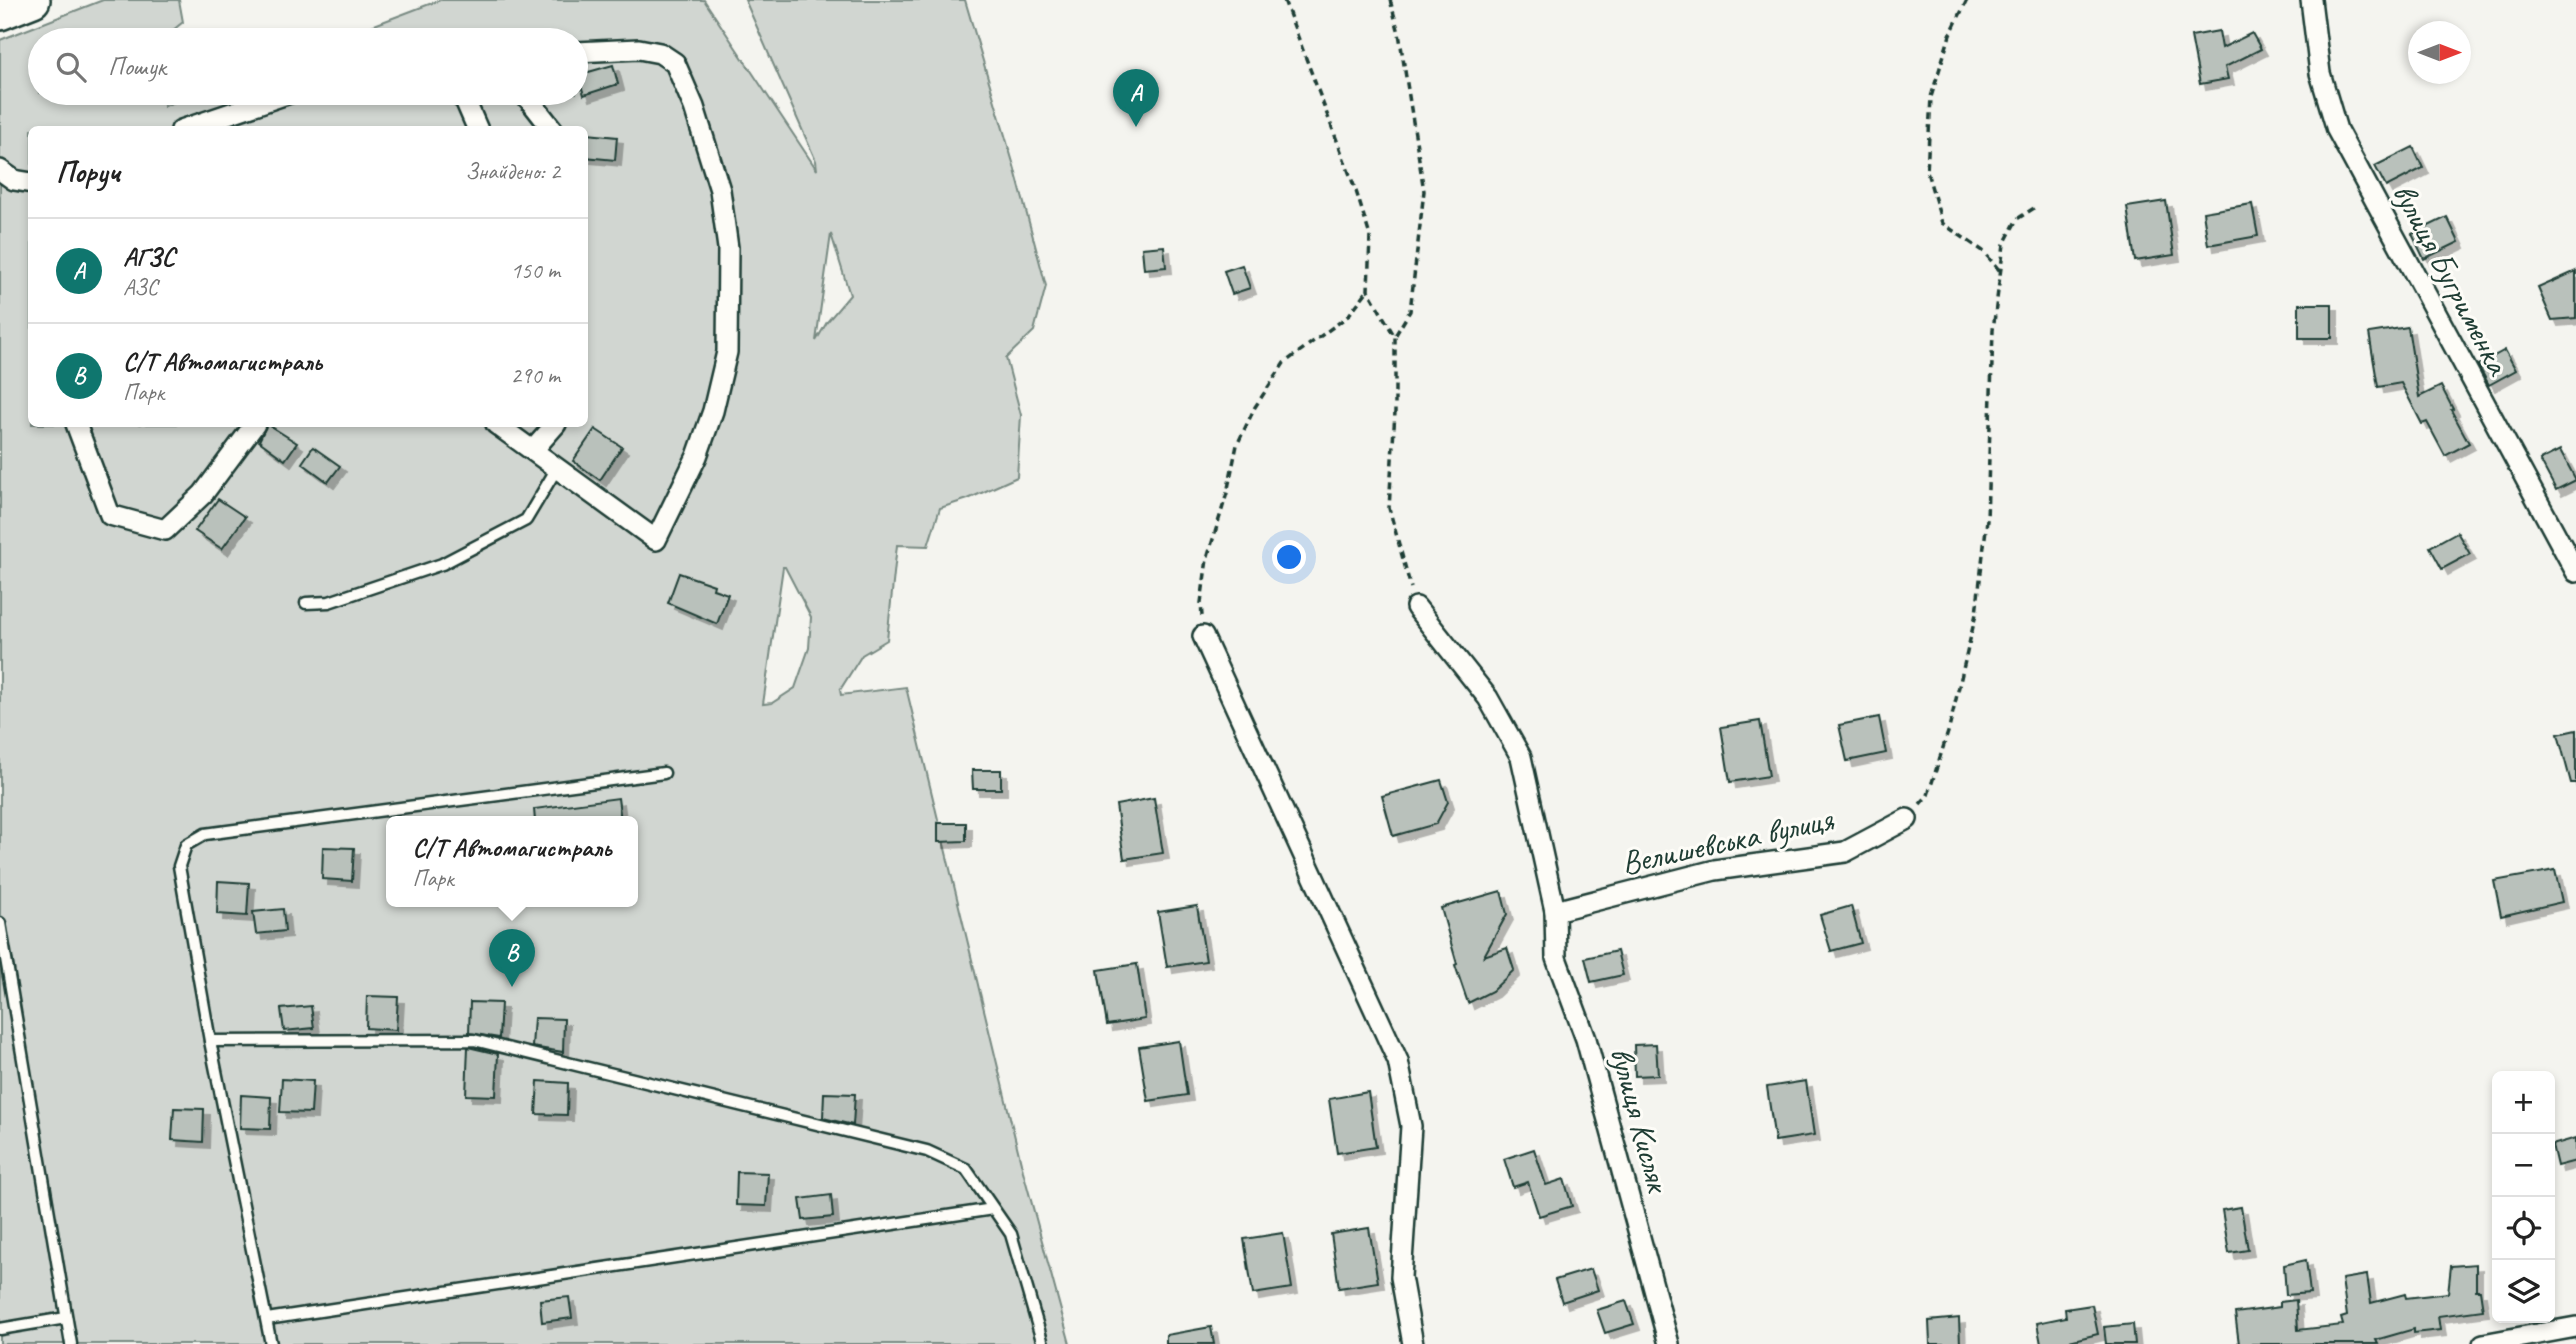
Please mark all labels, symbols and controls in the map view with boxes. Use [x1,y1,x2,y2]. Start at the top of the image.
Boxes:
north arrow [2408,21,2471,84]
search box [28,28,588,105]
icon: search [52,48,90,86]
text: Пошук [108,50,166,83]
pin: A [1113,69,1159,127]
text: Поруч [56,153,120,191]
text: Знайдено: 2 [465,157,560,186]
street label: вулиця Бугрименка [2383,176,2520,383]
text: АГЗС [123,240,175,273]
text: A [73,256,85,285]
text: 150 m [511,256,560,285]
text: АЗС [123,273,158,302]
text: С/Т Автомагистраль [123,345,322,378]
text: B [73,361,85,390]
text: 290 m [511,361,560,390]
text: Парк [123,378,164,407]
your location [1272,540,1306,574]
street label: Велишевська вулиця [1618,798,1838,884]
popup [386,816,638,907]
text: С/Т Автомагистраль [413,831,611,864]
text: Парк [413,864,454,893]
pin: B [489,929,535,987]
street label: вулиця Кисляк [1601,1042,1680,1198]
map controls [2492,1071,2555,1323]
button: + [2492,1071,2555,1134]
button: − [2492,1134,2555,1197]
button: locate [2492,1197,2555,1260]
button: layers [2492,1260,2555,1323]

